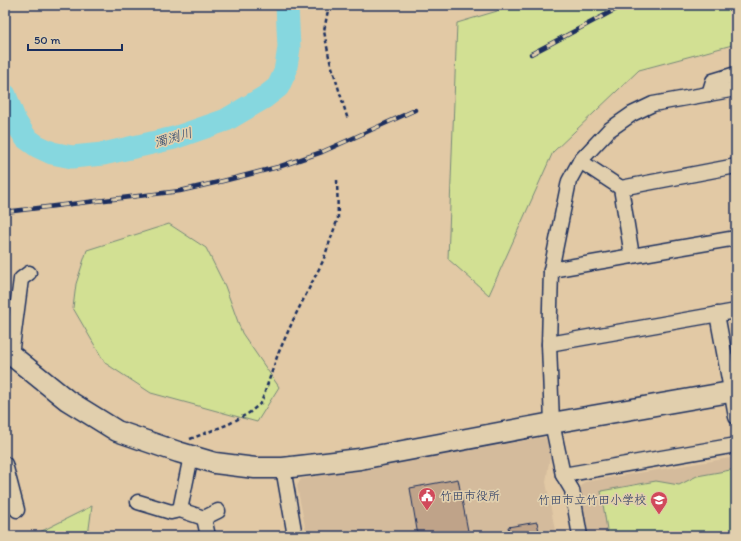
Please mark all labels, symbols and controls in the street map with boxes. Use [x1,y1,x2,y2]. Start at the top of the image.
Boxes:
scale bar [28,26,122,52]
text: 50 m [34,33,60,47]
water label: 濁渕川 [152,125,194,150]
public building icon: 竹田市役所 [417,486,437,511]
place label: 竹田市役所 [440,489,500,503]
school or university icon: 竹田市立竹田小学校 [649,490,669,515]
place label: 竹田市立竹田小学校 [538,493,646,507]

